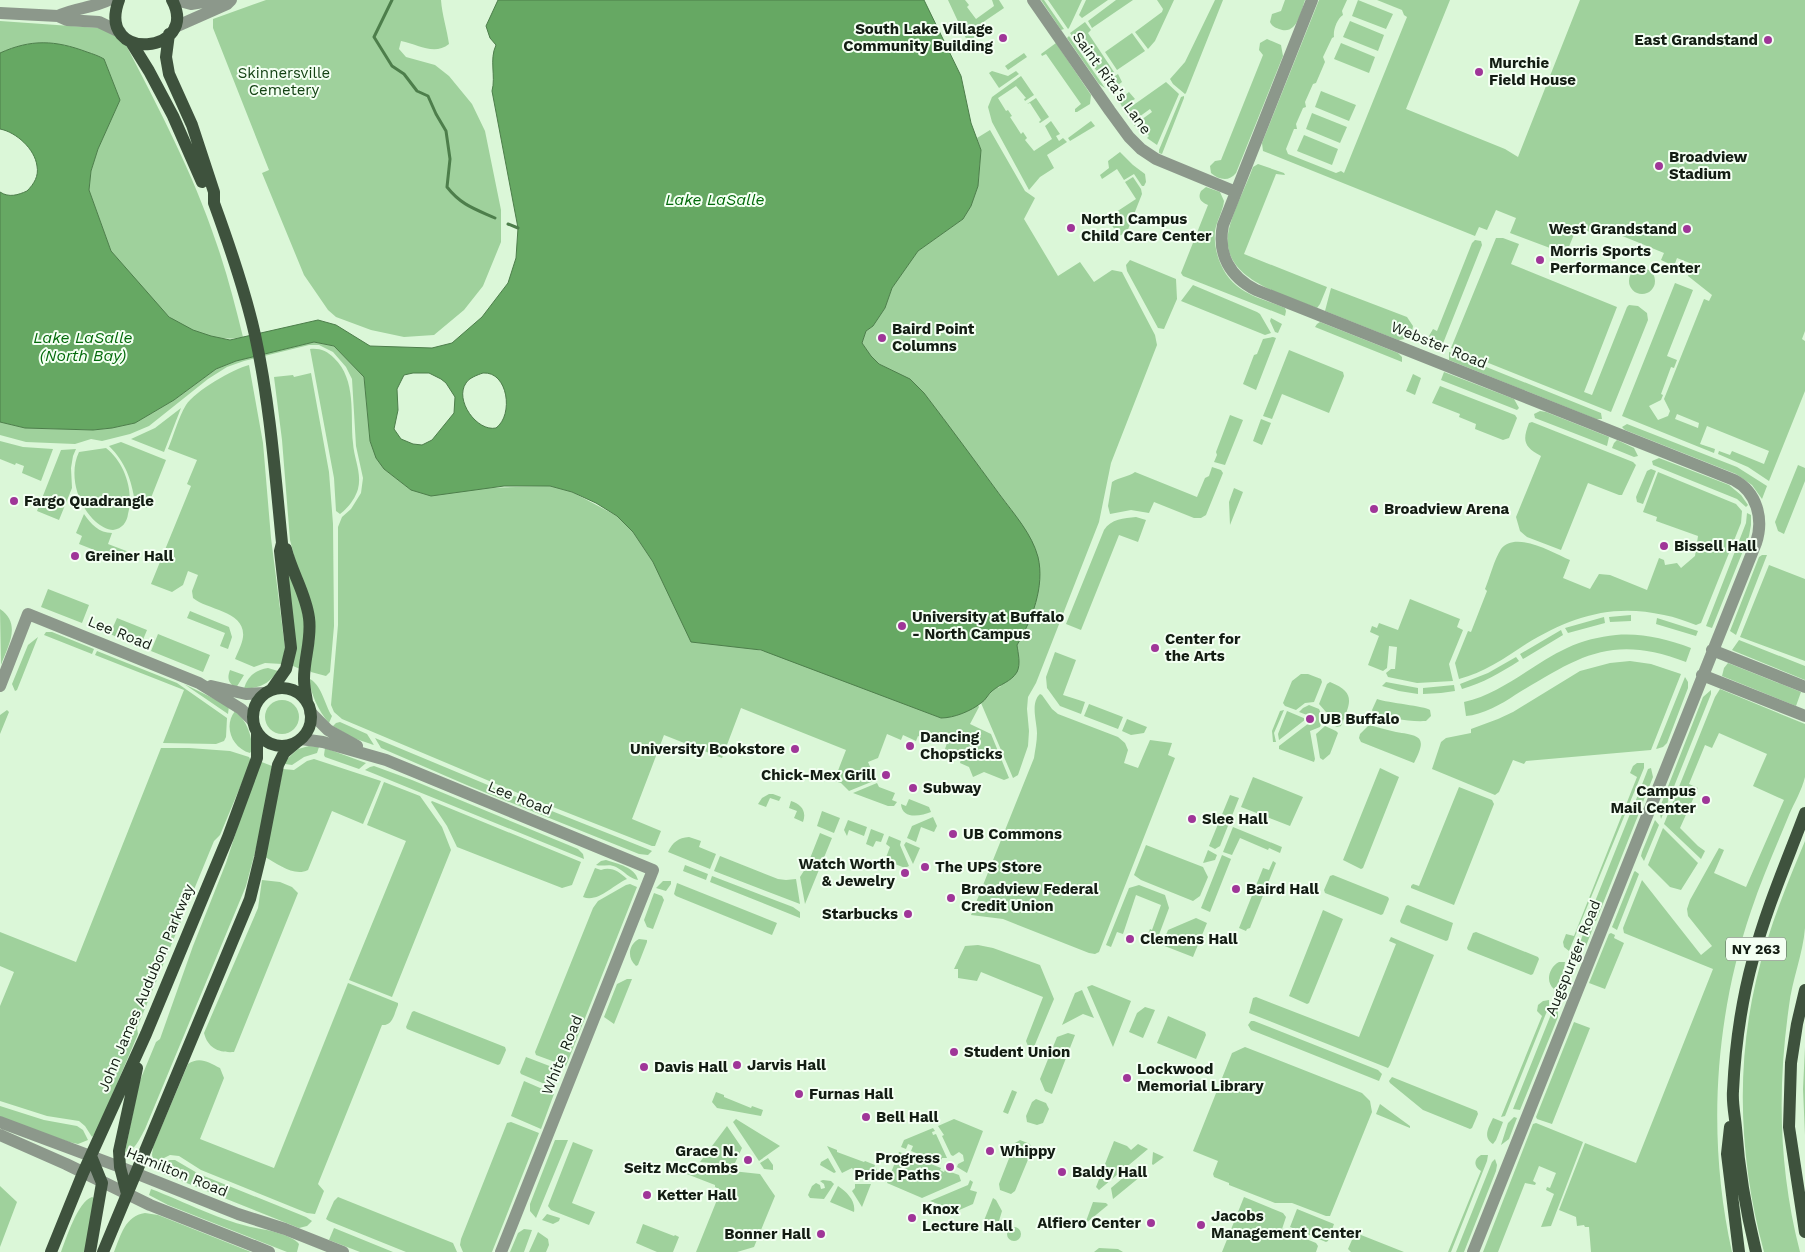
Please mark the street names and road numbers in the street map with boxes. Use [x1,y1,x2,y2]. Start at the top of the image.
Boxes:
street label: Saint Rita's Lane [1069,28,1155,138]
street label: Webster Road [1388,317,1490,373]
street label: Lee Road [85,612,155,654]
street label: Lee Road [485,777,555,819]
street label: John James Audubon Parkway [94,881,198,1094]
street label: Augspurger Road [1542,897,1604,1019]
road number: NY 263 [1726,938,1786,961]
street label: White Road [538,1013,586,1097]
street label: Hamilton Road [123,1143,231,1201]

